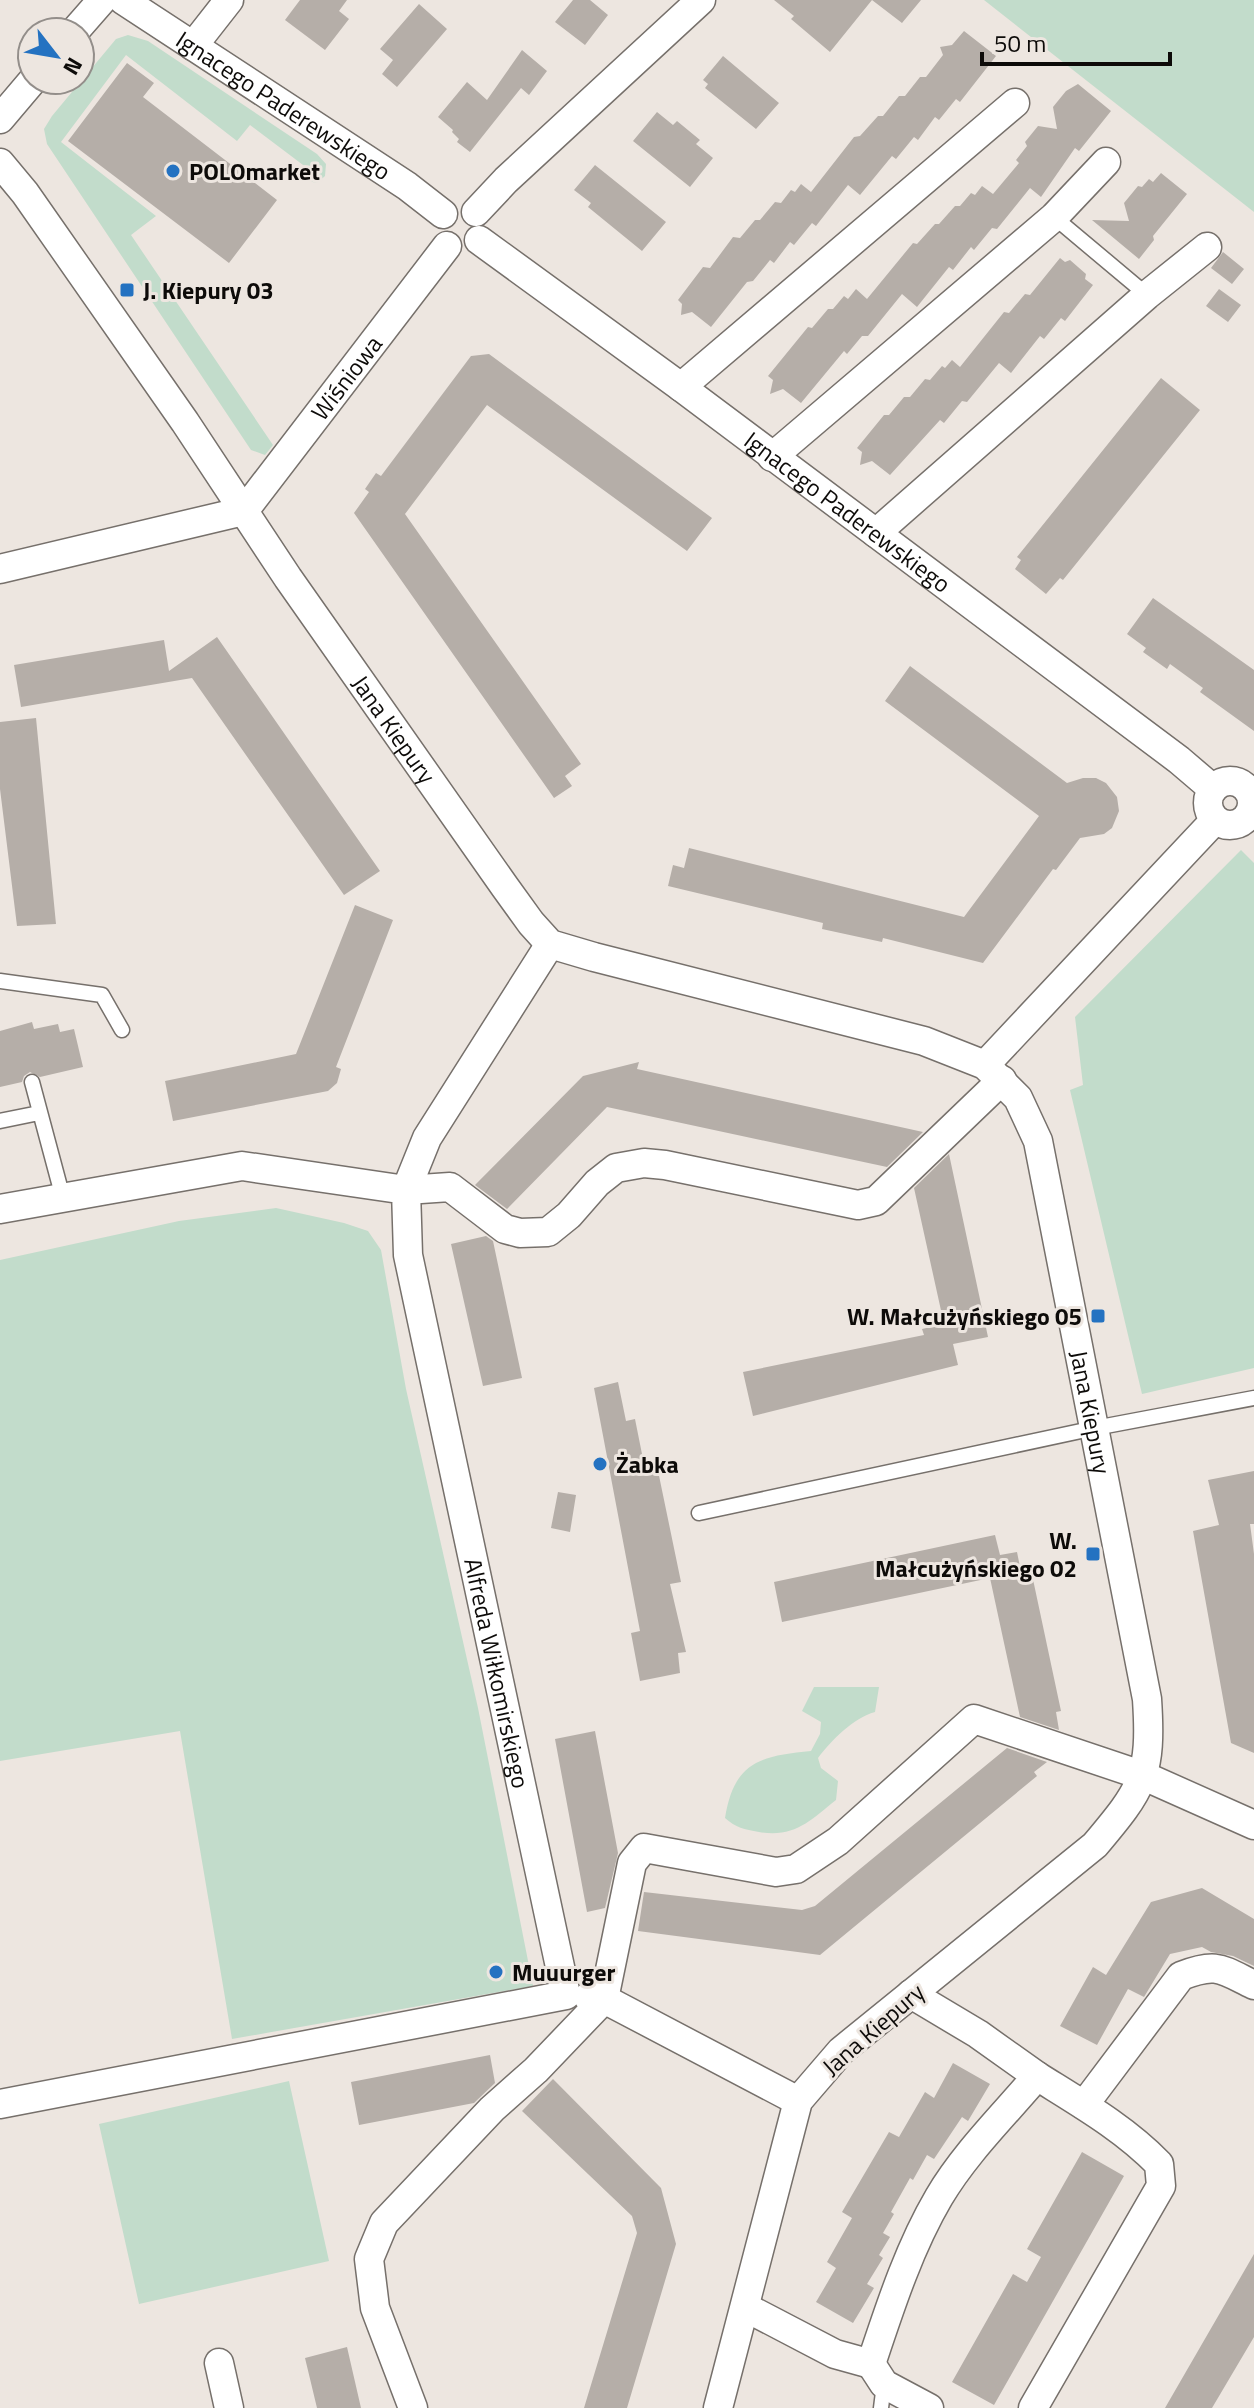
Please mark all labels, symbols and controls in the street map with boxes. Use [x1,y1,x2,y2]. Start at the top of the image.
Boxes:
north arrow [16,16,96,96]
scale bar [982,16,1170,66]
street label: Ignacego Paderewskiego [169,22,398,189]
text: 50 m [994,25,1046,61]
text: N [55,51,92,82]
place label: POLOmarket [189,153,320,189]
marker: POLOmarket [164,162,182,180]
place label: J. Kiepury 03 [143,272,274,308]
marker: J. Kiepury 03 [118,281,136,299]
street label: Wiśniowa [302,328,390,428]
street label: Ignacego Paderewskiego [737,422,958,601]
street label: Jana Kiepury [343,667,445,791]
place label: W. Małcużyńskiego 05 [847,1298,1082,1334]
marker: W. Małcużyńskiego 05 [1089,1307,1107,1325]
street label: Jana Kiepury [1061,1347,1121,1478]
place label: Żabka [616,1446,679,1482]
marker: Żabka [591,1455,609,1473]
place label: W. Małcużyńskiego 02 [875,1522,1077,1586]
marker: W. Małcużyńskiego 02 [1084,1545,1102,1563]
street label: Alfreda Wiłkomirskiego [455,1555,539,1792]
place label: Muuurger [512,1954,615,1990]
marker: Muuurger [487,1963,505,1981]
street label: Jana Kiepury [814,1974,932,2084]

